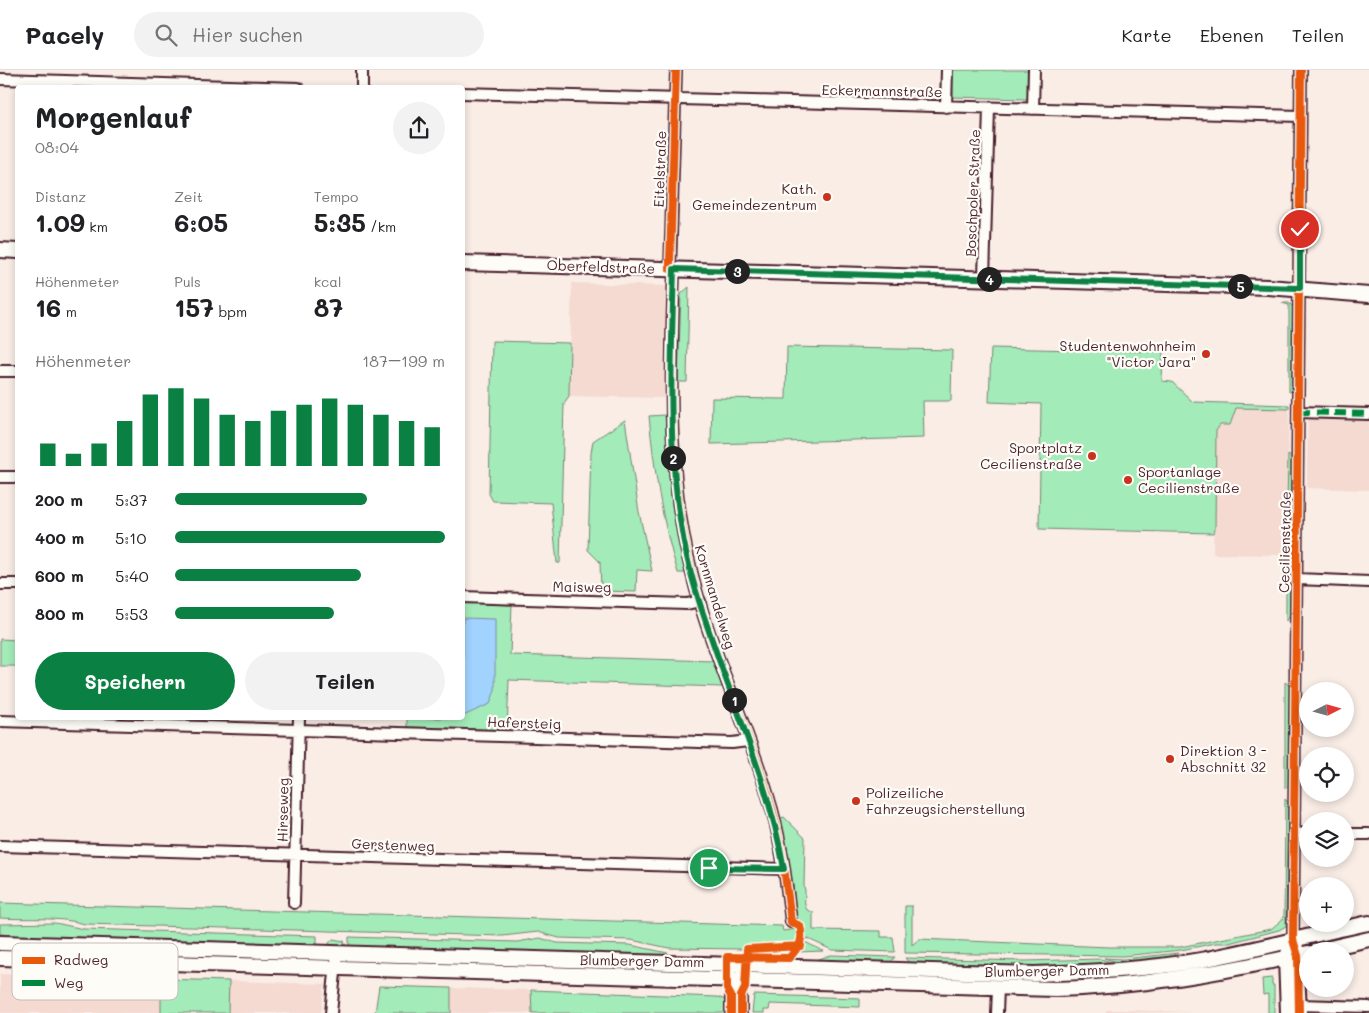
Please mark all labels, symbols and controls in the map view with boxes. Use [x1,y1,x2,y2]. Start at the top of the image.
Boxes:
search box [134,12,484,57]
text: Pacely [25,19,104,50]
icon: search [152,21,180,49]
text: Hier suchen [192,22,303,47]
text: Karte [1121,23,1172,47]
text: Ebenen [1200,23,1264,47]
text: Teilen [1292,23,1344,47]
street label: Eckermannstraße [821,80,943,101]
text: Morgenlauf [35,99,191,135]
button: share [393,102,445,154]
street label: Boschpoler Straße [961,129,984,257]
street label: Eitelstraße [649,130,670,208]
text: 08:04 [35,136,79,157]
place label: Kath. Gemeindezentrum [692,179,817,214]
text: Distanz [35,187,86,206]
text: Zeit [174,187,203,206]
text: Tempo [314,187,358,206]
marker: Kath. Gemeindezentrum [821,191,833,203]
text: 1.09 [35,206,85,238]
text: 6:05 [174,206,228,238]
text: 5:35 [314,206,366,238]
pin [1279,208,1321,250]
icon: check [1286,215,1314,243]
text: km [85,217,108,236]
text: /km [366,217,396,236]
street label: Oberfeldstraße [546,255,656,278]
pin: 3 [724,258,750,284]
text: 3 [733,262,742,281]
pin: 4 [976,266,1002,292]
text: 4 [985,270,994,289]
text: Höhenmeter [35,272,119,291]
text: Puls [174,272,201,291]
text: kcal [314,272,342,291]
pin: 5 [1228,274,1252,298]
text: 5 [1236,277,1245,296]
text: 16 [35,291,61,323]
text: 157 [174,291,214,323]
text: 87 [314,291,343,323]
text: m [61,302,77,321]
text: bpm [214,302,247,321]
place label: Studentenwohnheim "Victor Jara" [1060,336,1196,371]
marker: Studentenwohnheim "Victor Jara" [1200,348,1212,360]
text: Höhenmeter [35,350,131,371]
text: 187–199 m [362,350,445,371]
place label: Sportplatz Cecilienstraße [980,438,1082,473]
pin: 2 [660,446,686,470]
text: 2 [670,449,677,468]
marker: Sportplatz Cecilienstraße [1086,450,1098,462]
place label: Sportanlage Cecilienstraße [1138,462,1240,497]
marker: Sportanlage Cecilienstraße [1122,474,1134,486]
text: 200 m [35,489,83,510]
text: 5:37 [115,489,148,510]
street label: Cecilienstraße [1274,491,1295,593]
text: 400 m [35,527,84,548]
text: 5:10 [115,527,146,548]
street label: Kornmandelweg [691,542,740,651]
text: 600 m [35,565,84,586]
text: 5:40 [115,565,149,586]
street label: Maisweg [553,576,611,597]
text: 800 m [35,603,84,624]
text: 5:53 [115,603,148,624]
button: Speichern [35,652,235,710]
button: Teilen [245,652,445,710]
north arrow [1299,682,1354,738]
map controls [1299,682,1354,997]
pin: 1 [722,688,746,712]
text: 1 [731,691,738,710]
street label: Hafersteig [487,712,561,733]
place label: Direktion 3 - Abschnitt 32 [1180,741,1267,776]
button: locate [1299,747,1354,802]
marker: Direktion 3 - Abschnitt 32 [1164,753,1176,765]
street label: Hirseweg [272,778,293,842]
place label: Polizeiliche Fahrzeugsicherstellung [866,783,1025,818]
marker: Polizeiliche Fahrzeugsicherstellung [850,795,862,807]
button: layers [1299,812,1354,867]
street label: Gerstenweg [351,834,435,855]
pin [688,847,730,889]
icon: arrive [695,854,723,882]
button: + [1299,877,1354,932]
button: − [1299,942,1354,997]
legend [12,943,178,1000]
text: Radweg [54,950,108,969]
street label: Blumberger Damm [580,950,704,971]
street label: Blumberger Damm [985,960,1109,981]
text: Weg [54,973,83,992]

